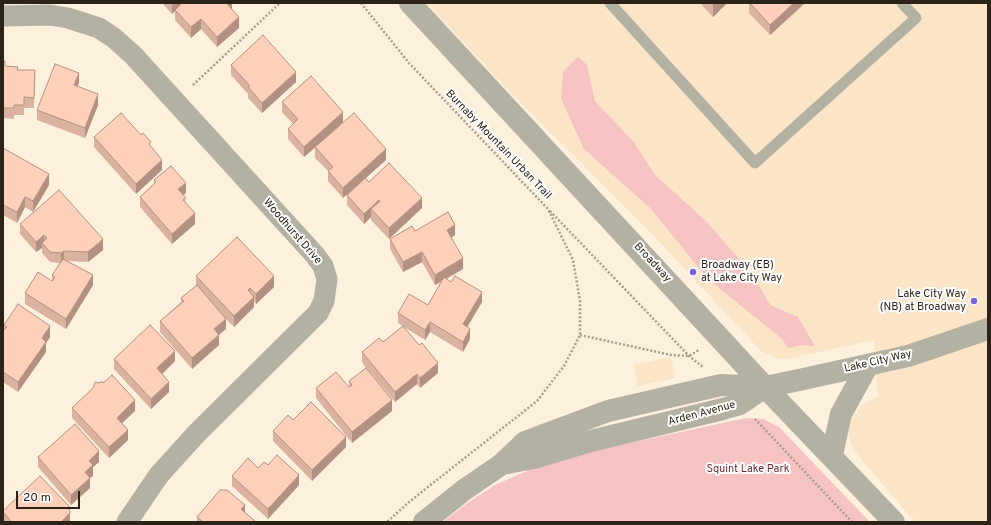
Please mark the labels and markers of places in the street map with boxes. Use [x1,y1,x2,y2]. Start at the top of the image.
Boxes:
place label: Broadway (EB) at Lake City Way [701,259,782,285]
marker: Broadway (EB) at Lake City Way [688,267,698,277]
place label: Lake City Way (NB) at Broadway [880,288,966,314]
marker: Lake City Way (NB) at Broadway [969,296,979,306]

